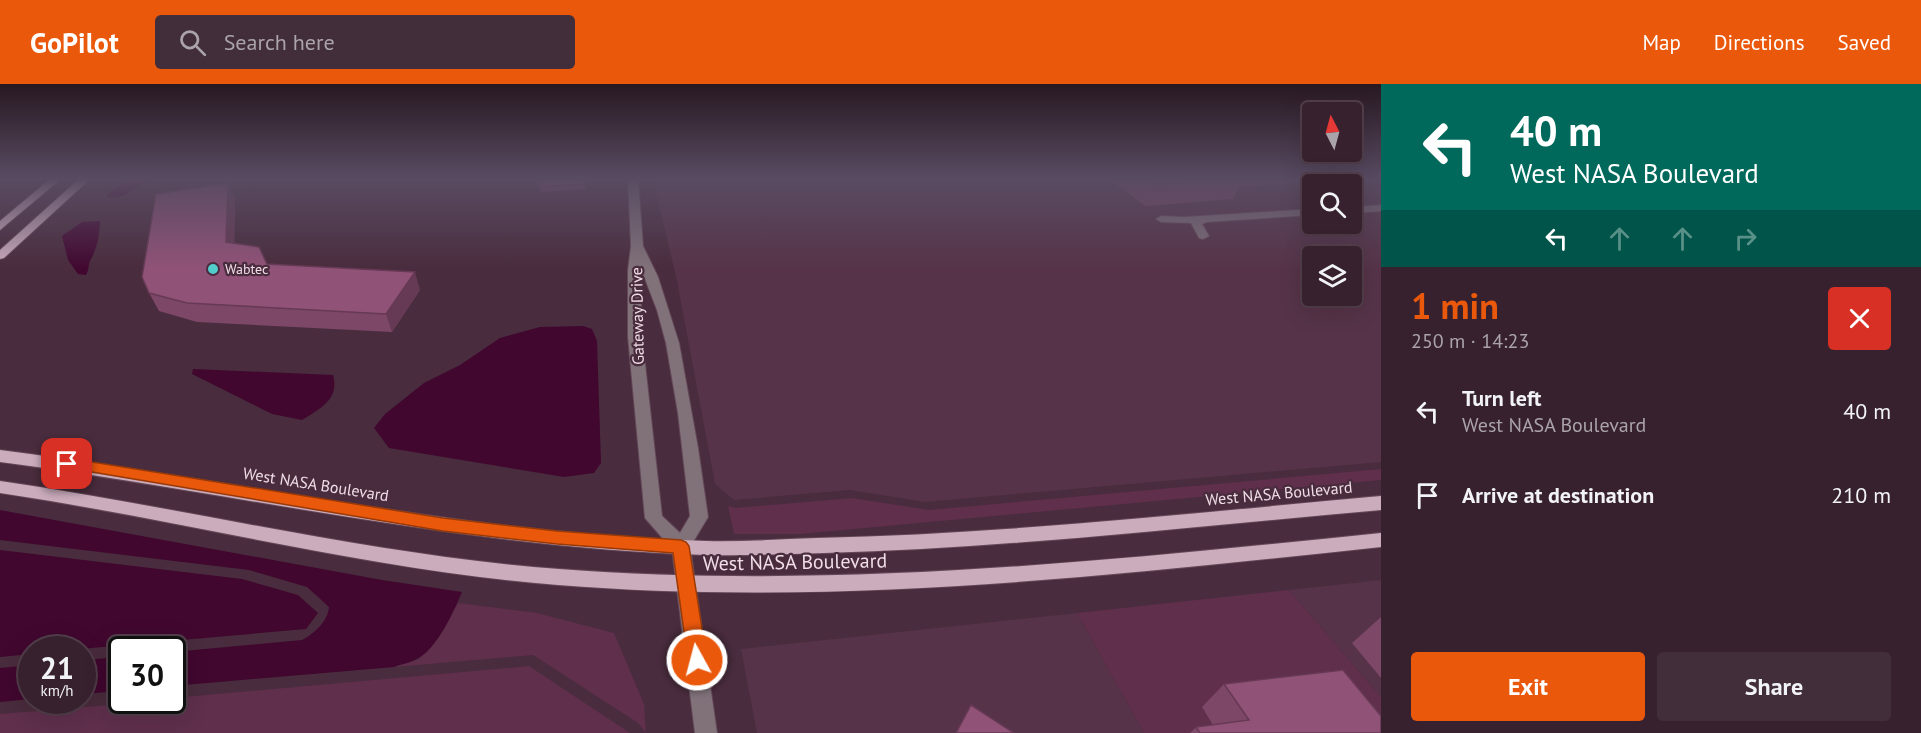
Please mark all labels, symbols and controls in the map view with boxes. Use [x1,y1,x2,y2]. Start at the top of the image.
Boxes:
search box [155,15,575,69]
text: GoPilot [30,24,119,61]
icon: search [176,26,209,59]
text: Search here [224,28,335,56]
text: Map [1642,29,1681,56]
text: Directions [1714,29,1805,56]
text: Saved [1838,29,1891,56]
north arrow [1302,102,1362,162]
map controls [1302,102,1362,306]
text: 40 m [1510,103,1602,158]
icon: left [1411,108,1489,186]
text: West NASA Boulevard [1510,156,1759,190]
button: search [1302,174,1362,234]
icon: left [1540,222,1573,255]
icon: ahead [1603,222,1636,255]
icon: ahead [1666,222,1699,255]
icon: right [1729,222,1762,255]
button: layers [1302,246,1362,306]
place label: Wabtec [225,260,268,278]
marker: Wabtec [206,262,220,276]
street label: Gateway Drive [626,267,648,365]
text: 1 min [1411,282,1499,329]
button: close [1828,287,1891,350]
text: 250 m · 14:23 [1411,328,1529,354]
text: Turn left [1462,384,1542,412]
icon: left [1411,395,1444,428]
text: 40 m [1843,397,1891,425]
text: West NASA Boulevard [1462,412,1646,438]
pin [41,438,92,489]
icon: arrive [50,447,83,480]
street label: West NASA Boulevard [242,463,390,505]
street label: West NASA Boulevard [1205,477,1353,509]
icon: arrive [1411,479,1444,512]
text: Arrive at destination [1462,481,1654,509]
text: 210 m [1831,481,1891,509]
street label: West NASA Boulevard [703,547,887,577]
position arrow [665,628,729,692]
speed limit sign: 30 [108,636,186,714]
text: 21 [40,648,74,687]
button: Exit [1411,652,1645,721]
button: Share [1657,652,1891,721]
text: km/h [41,681,73,700]

